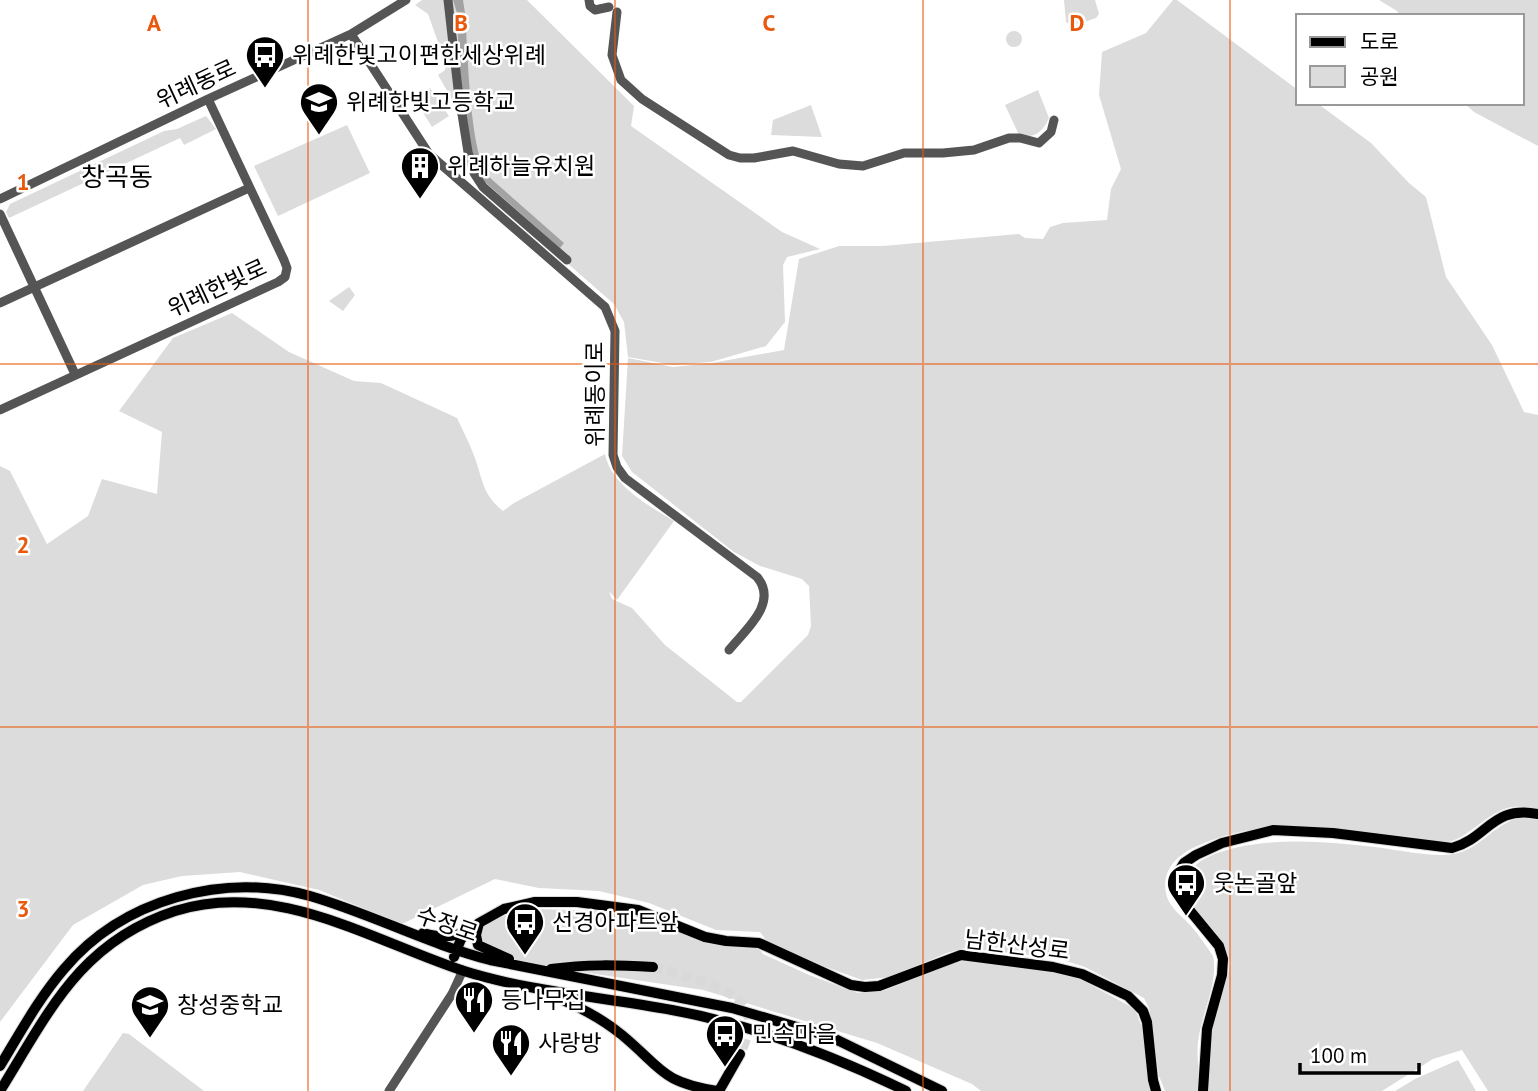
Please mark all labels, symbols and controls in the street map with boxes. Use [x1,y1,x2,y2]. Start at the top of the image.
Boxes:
text: A [147,8,161,37]
text: B [454,8,468,37]
text: C [763,8,776,37]
text: D [1070,8,1084,37]
legend [1296,14,1524,105]
text: 도로 [1360,28,1399,55]
bus stop icon: 위례한빛고이편한세상위례 [244,34,286,89]
place label: 위례한빛고이편한세상위례 [292,40,546,69]
street label: 위례동로 [151,53,240,115]
text: 공원 [1360,63,1399,90]
school or university icon: 위례한빛고등학교 [298,81,340,136]
place label: 위례한빛고등학교 [346,87,515,116]
building icon: 위례하늘유치원 [399,145,441,200]
place label: 위례하늘유치원 [447,151,595,180]
district label: 창곡동 [81,160,153,193]
text: 1 [16,167,30,196]
street label: 위례한빛로 [163,252,271,323]
street label: 위례동이로 [580,341,609,447]
text: 2 [16,530,30,559]
bus stop icon: 웃논골앞 [1165,862,1207,917]
place label: 웃논골앞 [1213,868,1298,897]
text: 3 [16,894,30,923]
street label: 수정로 [412,899,482,948]
bus stop icon: 선경아파트앞 [504,901,546,956]
place label: 선경아파트앞 [552,907,679,936]
street label: 남한산성로 [963,924,1071,965]
restaurant icon: 등나무집 [453,979,495,1034]
school or university icon: 창성중학교 [129,984,171,1039]
place label: 등나무집 [501,985,586,1014]
place label: 창성중학교 [177,990,283,1019]
bus stop icon: 민속마을 [704,1013,746,1068]
place label: 민속마을 [752,1019,837,1048]
restaurant icon: 사랑방 [490,1022,532,1077]
place label: 사랑방 [538,1028,601,1057]
scale bar [1300,1032,1419,1076]
text: 100 m [1310,1042,1367,1069]

